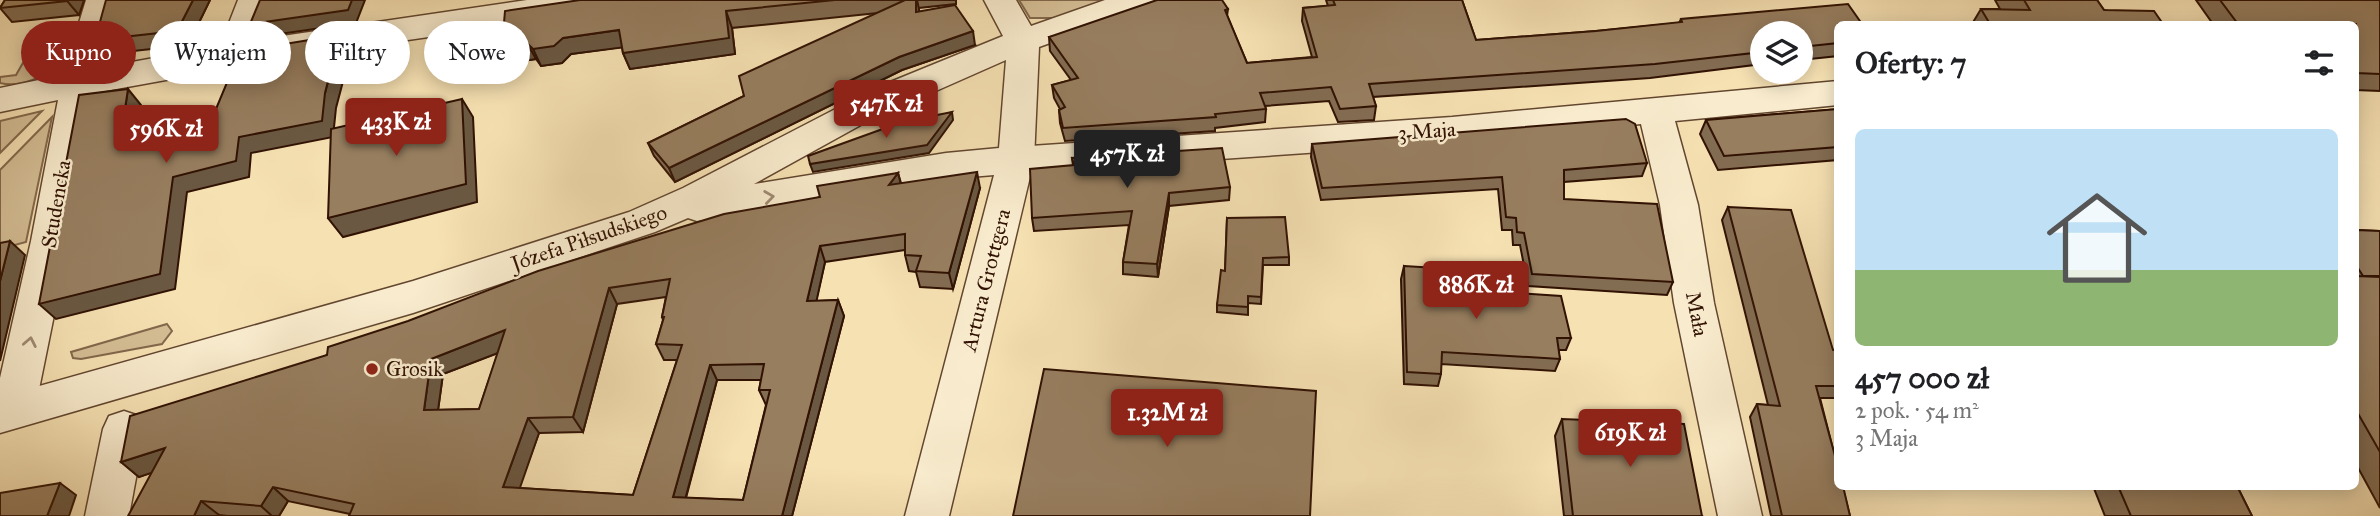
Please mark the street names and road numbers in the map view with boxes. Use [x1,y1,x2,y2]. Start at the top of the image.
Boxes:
street label: 3 Maja [1397,116,1457,146]
street label: Studencka [35,158,77,250]
street label: Józefa Piłsudskiego [506,199,670,277]
street label: Artura Grottgera [955,206,1016,355]
street label: Mała [1680,289,1714,339]

